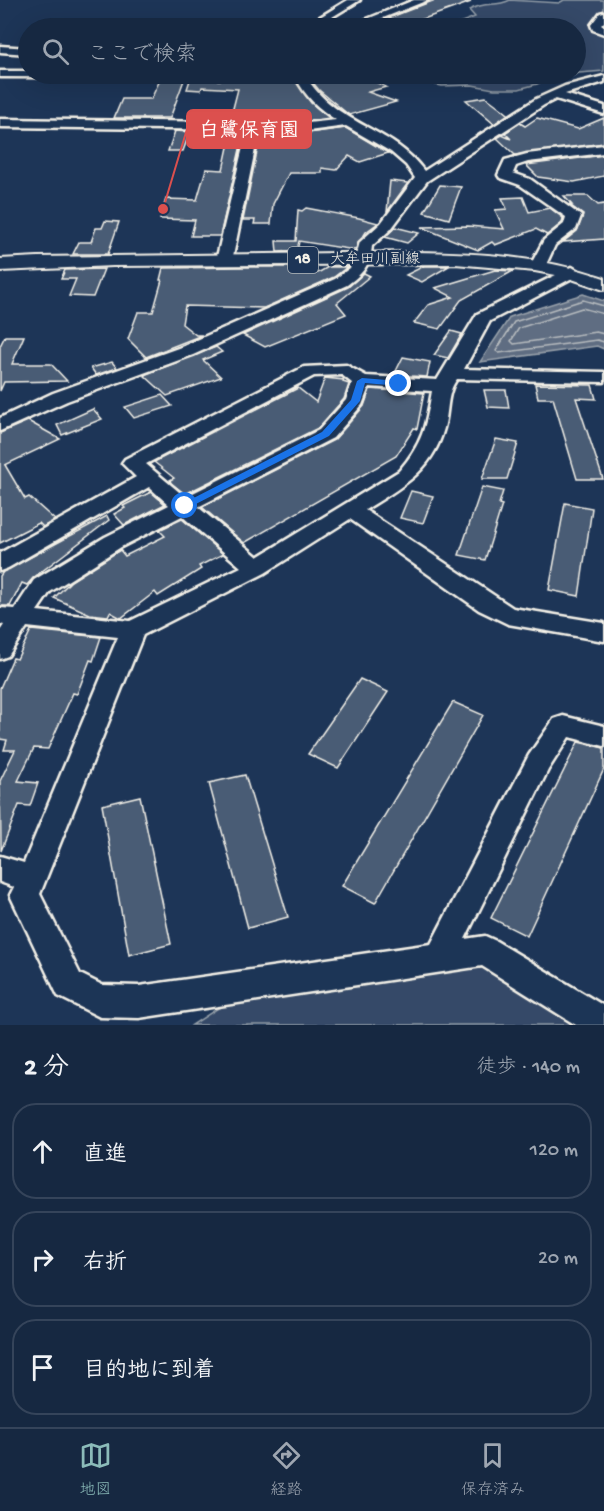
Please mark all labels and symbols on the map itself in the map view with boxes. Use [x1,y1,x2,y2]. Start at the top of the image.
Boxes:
callout: 白鷺保育園 [187,110,311,148]
text: 白鷺保育園 [199,119,299,144]
road number: 18 [288,247,318,273]
street label: 大牟田川副線 [330,250,420,269]
route end [385,370,411,396]
route start [171,492,197,518]

